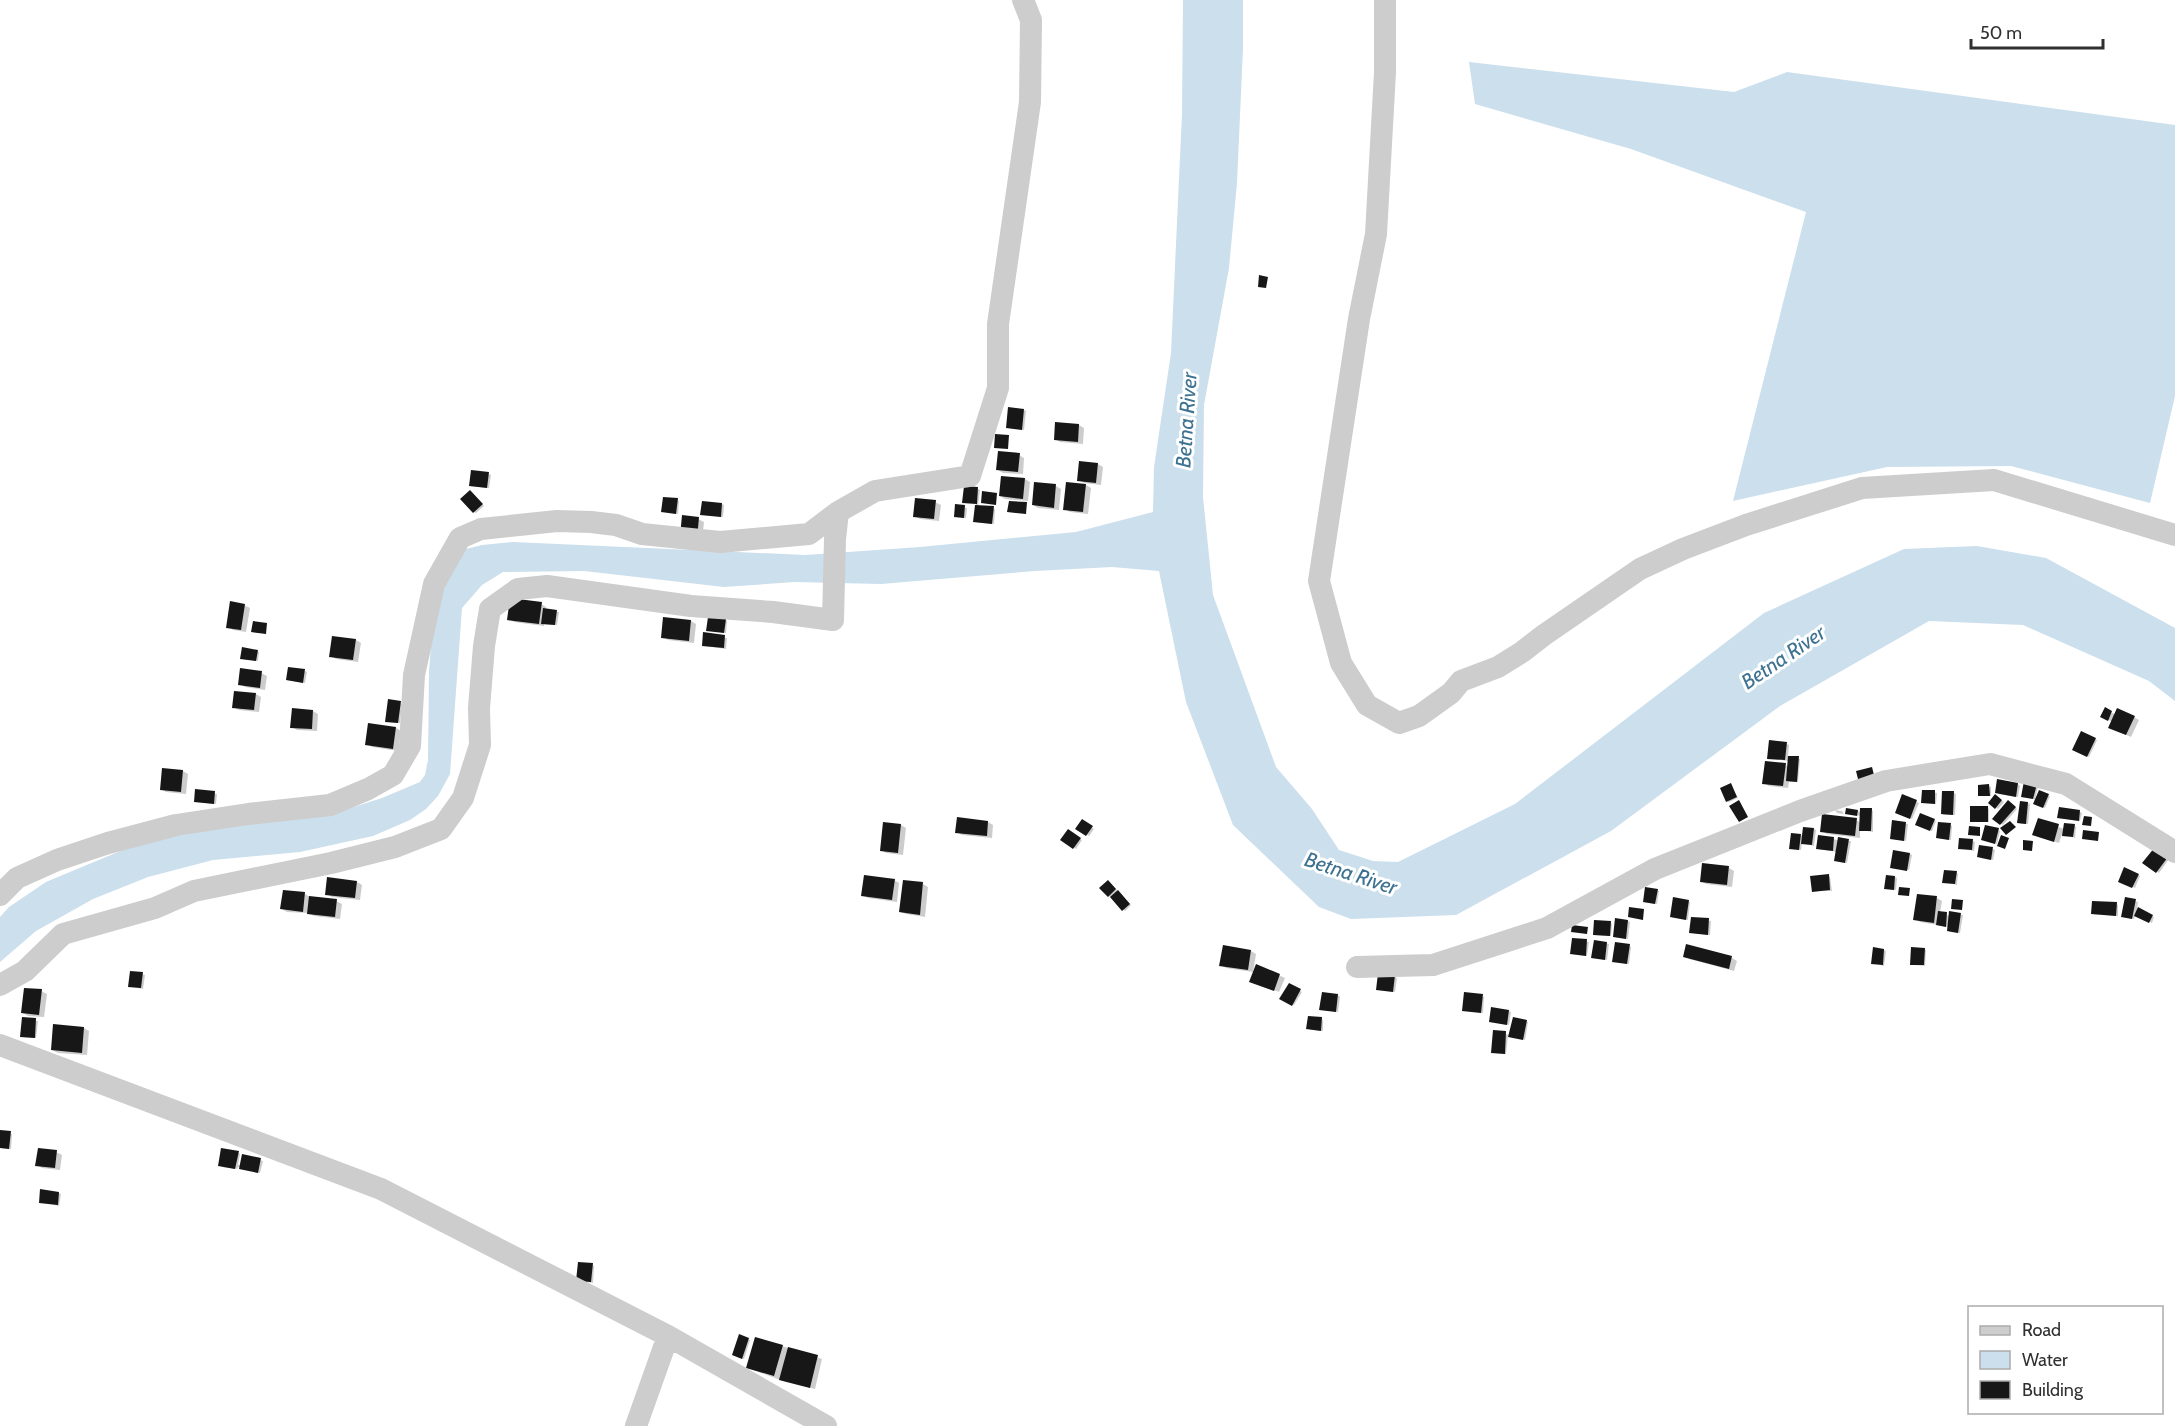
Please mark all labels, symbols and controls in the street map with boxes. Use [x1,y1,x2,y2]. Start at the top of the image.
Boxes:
scale bar [1971,12,2103,50]
text: 50 m [1980,22,2022,44]
water label: Betna River [1170,370,1202,469]
water label: Betna River [1736,619,1831,694]
water label: Betna River [1302,846,1402,900]
legend [1968,1306,2163,1414]
text: Road [2022,1319,2061,1341]
text: Water [2022,1349,2068,1371]
text: Building [2022,1379,2084,1401]

